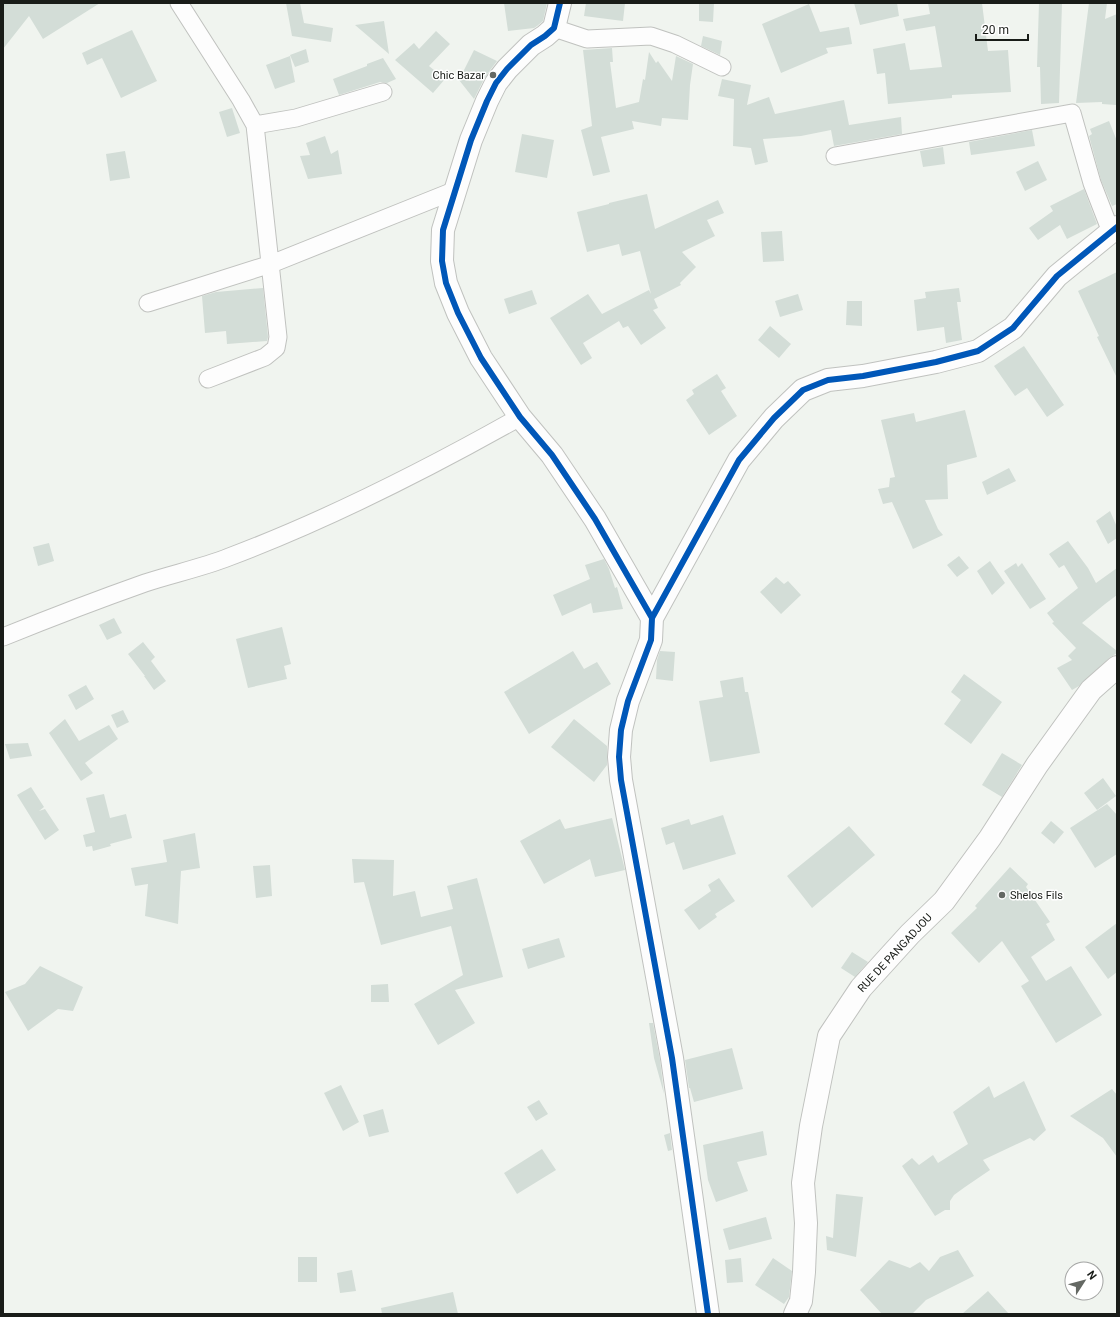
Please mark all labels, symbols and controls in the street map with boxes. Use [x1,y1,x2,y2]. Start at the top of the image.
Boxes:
scale bar [976,16,1028,42]
text: 20 m [982,23,1009,37]
place label: Chic Bazar [433,69,485,82]
marker: Chic Bazar [488,70,498,80]
place label: Shelos Fils [1010,889,1063,902]
marker: Shelos Fils [997,890,1007,900]
street label: RUE DE PANGADJOU [855,911,935,995]
north arrow [1064,1261,1104,1301]
text: N [1084,1268,1099,1283]

